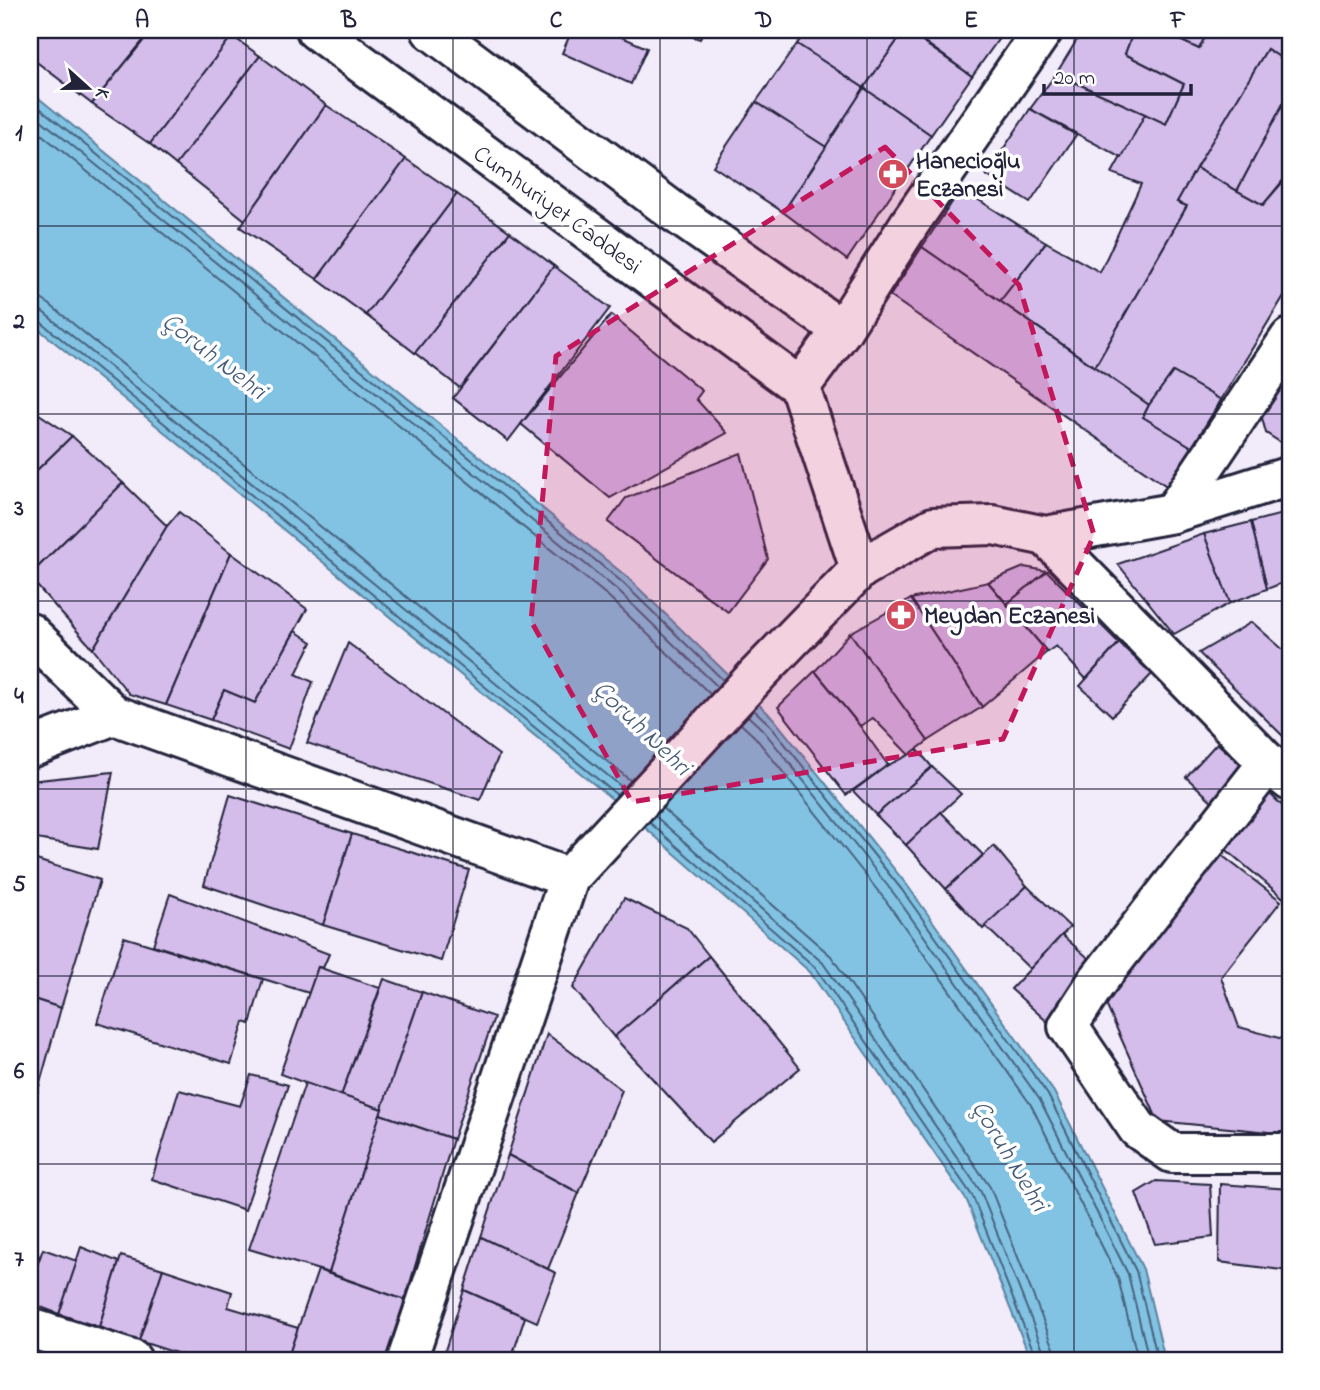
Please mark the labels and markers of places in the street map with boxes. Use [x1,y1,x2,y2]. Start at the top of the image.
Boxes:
place label: Hanecioğlu Eczanesi [916,145,1021,208]
pharmacy icon: Hanecioğlu Eczanesi [876,157,910,191]
pharmacy icon: Meydan Eczanesi [884,598,918,632]
place label: Meydan Eczanesi [924,600,1095,636]

